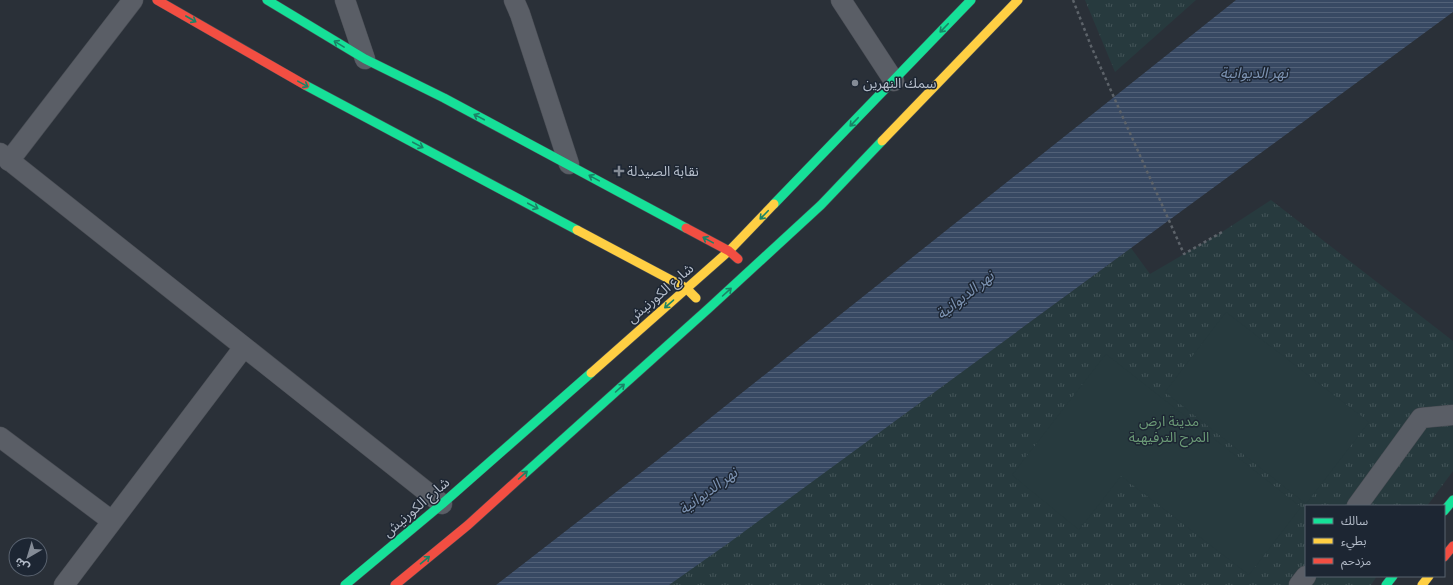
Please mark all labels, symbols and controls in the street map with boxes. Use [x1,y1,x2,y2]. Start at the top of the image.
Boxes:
one-way arrow [185,16,197,24]
one-way arrow [939,23,949,33]
one-way arrow [333,39,345,47]
water label: نهر الديوانية [1220,64,1290,82]
place label: سمك النهرين [863,74,937,92]
marker: سمك النهرين [850,78,860,88]
one-way arrow [297,81,309,89]
one-way arrow [473,112,485,120]
one-way arrow [849,117,859,127]
one-way arrow [412,142,424,149]
place label: نقابة الصيدلة [627,162,699,180]
marker: نقابة الصيدلة [614,166,624,176]
one-way arrow [588,173,600,181]
one-way arrow [527,203,539,210]
one-way arrow [759,210,768,220]
one-way arrow [702,235,714,243]
street label: شارع الكورنيش [623,259,698,328]
water label: نهر الديوانية [933,266,999,323]
one-way arrow [722,287,732,297]
one-way arrow [663,299,674,308]
one-way arrow [615,384,625,393]
park label: مدينة ارض المرح الترفيهية [1129,412,1209,448]
water label: نهر الديوانية [675,463,742,518]
one-way arrow [518,470,528,480]
street label: شارع الكورنيش [379,473,454,542]
legend [1305,505,1445,577]
text: سالك [1341,513,1368,528]
text: بطيء [1341,533,1367,551]
north arrow [8,537,48,577]
text: مزدحم [1341,553,1371,570]
text: ش [12,555,32,575]
one-way arrow [419,556,430,565]

